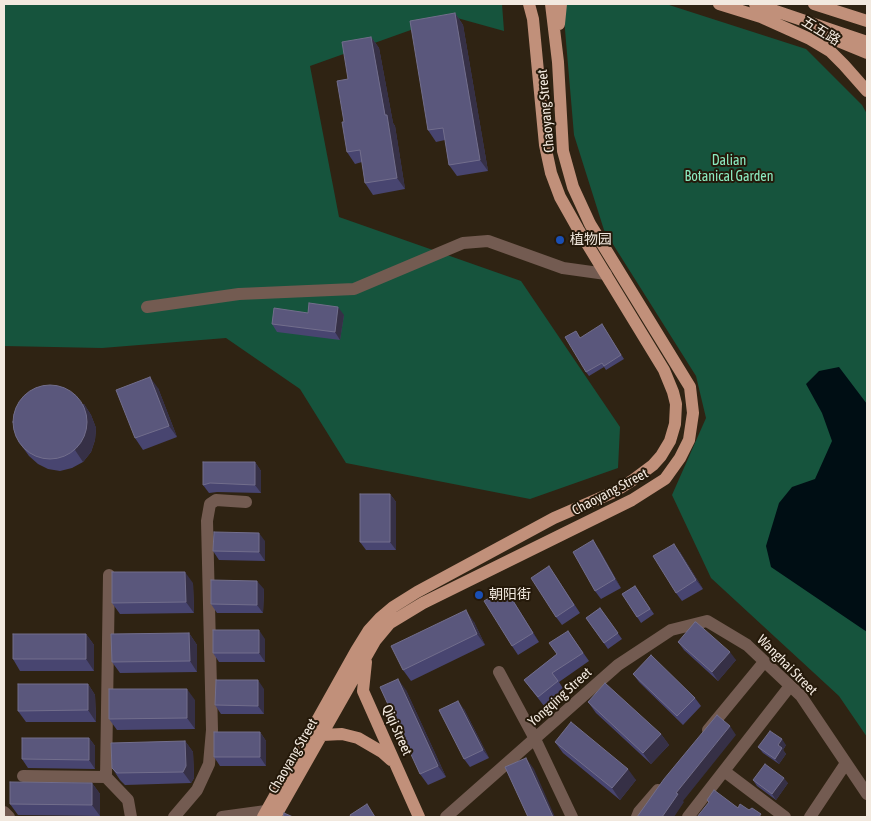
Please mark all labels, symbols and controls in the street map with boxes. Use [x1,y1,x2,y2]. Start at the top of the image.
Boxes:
street label: 五五路 [799,13,843,49]
street label: Chaoyang Street [534,69,558,153]
park label: Dalian Botanical Garden [685,153,773,186]
place label: 植物园 [570,232,612,248]
marker: 植物园 [554,234,566,246]
street label: Chaoyang Street [569,465,651,519]
place label: 朝阳街 [489,587,531,603]
marker: 朝阳街 [473,589,485,601]
street label: Wanghai Street [753,631,821,699]
street label: Yongqing Street [525,664,595,730]
street label: Qiqi Street [378,702,416,758]
street label: Chaoyang Street [265,716,321,796]

